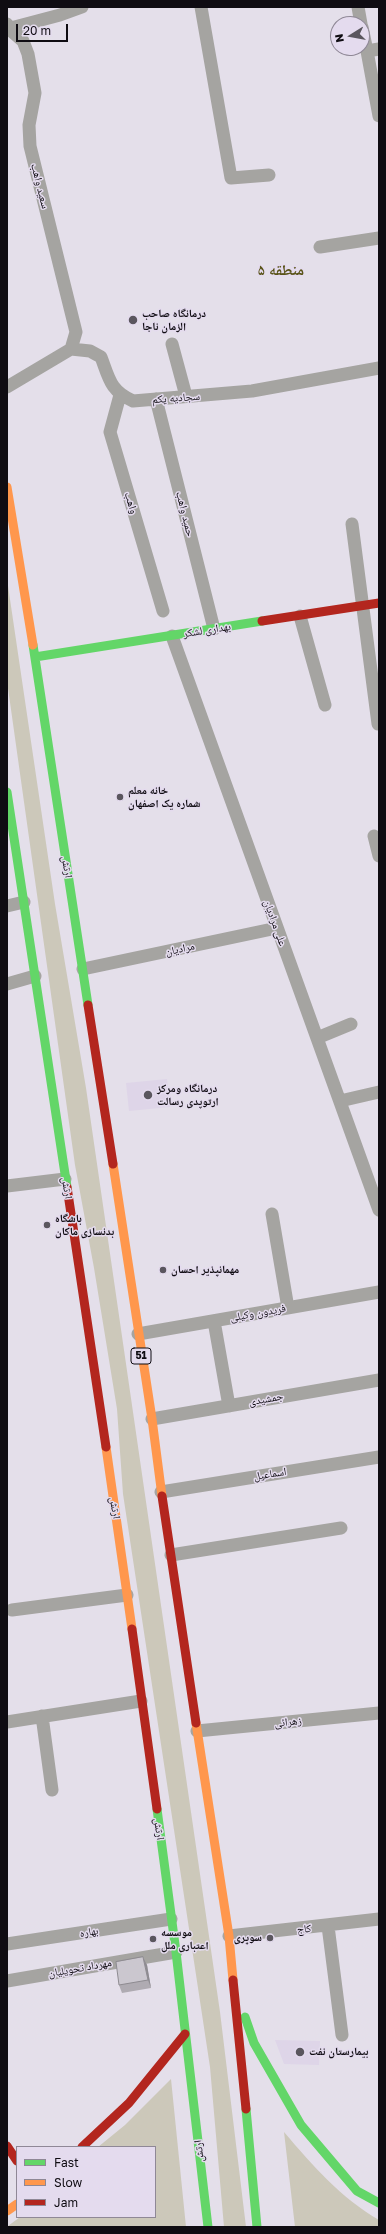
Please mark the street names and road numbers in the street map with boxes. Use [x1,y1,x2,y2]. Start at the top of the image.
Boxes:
street label: سعید واهب [28,162,52,210]
street label: سجادیه یکم [152,390,200,406]
street label: واهب [121,490,141,516]
street label: حمید واهب [173,490,197,538]
street label: بهداری لشکر [182,620,232,640]
street label: ارتش [59,855,75,879]
street label: علی مرادیان [261,898,289,948]
street label: مرادیان [164,939,196,959]
street label: ارتش [59,1176,75,1200]
street label: فریدون وکیلی [229,1302,287,1324]
road number: 51 [131,1348,151,1364]
street label: جمشیدی [248,1389,284,1409]
street label: اسماعیل [253,1465,287,1483]
street label: ارتش [107,1496,123,1520]
street label: زهرائی [274,1714,302,1730]
street label: ارتش [151,1817,167,1841]
street label: کاج [296,1922,312,1936]
street label: بهاره [79,1924,99,1940]
street label: مهرداد تحویلیان [47,1956,113,1980]
street label: ارتش [191,2139,207,2163]

